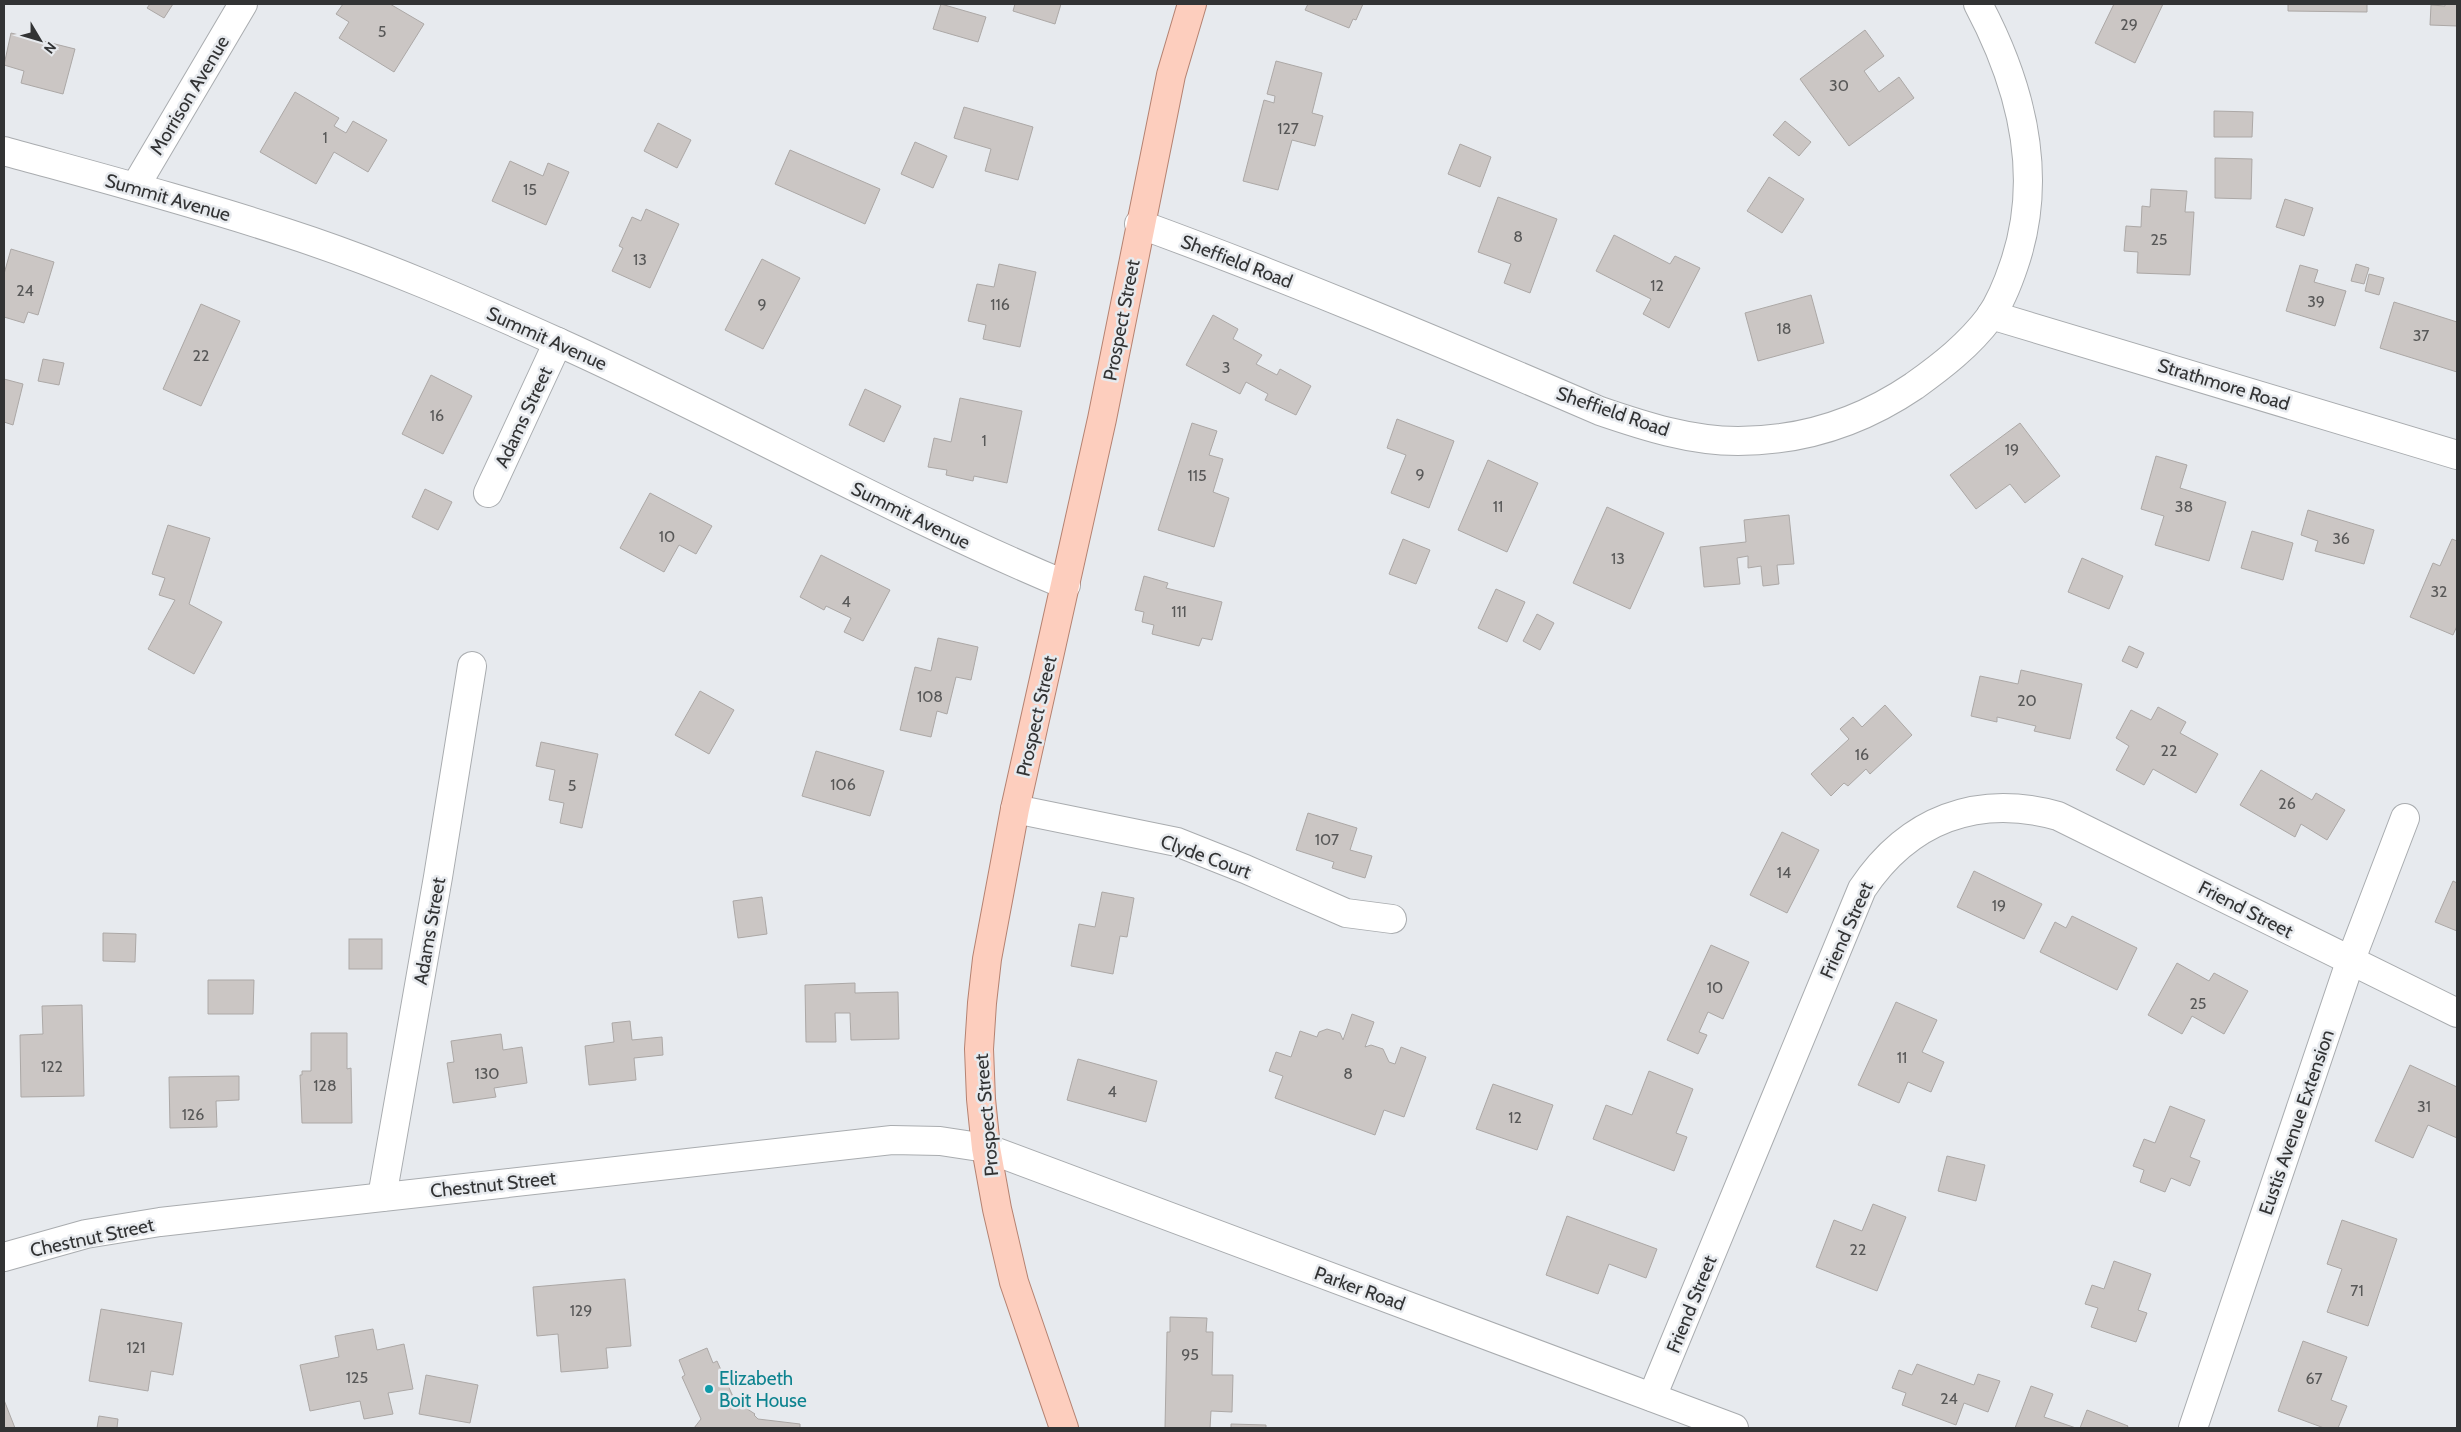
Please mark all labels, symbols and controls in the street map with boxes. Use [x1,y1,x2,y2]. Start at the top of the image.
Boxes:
north arrow [15,15,65,65]
house number: 29 [2120,15,2138,34]
house number: 5 [378,22,386,41]
street label: Morrison Avenue [145,31,234,159]
text: N [40,39,60,57]
house number: 30 [1829,76,1849,95]
house number: 127 [1277,119,1299,138]
house number: 1 [322,128,328,147]
street label: Summit Avenue [103,169,233,226]
house number: 15 [523,180,537,199]
house number: 8 [1513,227,1523,246]
street label: Sheffield Road [1178,230,1296,293]
house number: 25 [2150,230,2168,249]
house number: 13 [633,250,647,269]
street label: Prospect Street [1098,257,1145,383]
house number: 12 [1650,276,1664,295]
house number: 24 [16,281,34,300]
house number: 39 [2307,292,2325,311]
house number: 9 [757,295,767,314]
house number: 116 [990,295,1010,314]
street label: Summit Avenue [483,302,611,375]
house number: 18 [1777,319,1791,338]
house number: 37 [2413,326,2429,345]
house number: 22 [193,346,209,365]
street label: Strathmore Road [2155,353,2293,415]
house number: 3 [1222,358,1230,377]
street label: Adams Street [490,363,557,471]
street label: Sheffield Road [1553,381,1672,442]
house number: 16 [430,406,444,425]
house number: 1 [981,431,987,450]
house number: 19 [2005,440,2019,459]
house number: 9 [1415,465,1425,484]
house number: 115 [1187,466,1207,485]
street label: Summit Avenue [848,477,974,554]
house number: 11 [1493,497,1503,516]
house number: 38 [2175,497,2193,516]
house number: 10 [659,527,675,546]
house number: 36 [2332,529,2350,548]
house number: 13 [1611,549,1625,568]
house number: 32 [2430,582,2448,601]
house number: 4 [841,592,851,611]
house number: 111 [1171,602,1187,621]
street label: Prospect Street [1011,653,1062,779]
house number: 108 [917,687,943,706]
house number: 20 [2017,691,2037,710]
house number: 22 [2161,741,2177,760]
house number: 16 [1855,745,1869,764]
house number: 106 [830,775,856,794]
house number: 5 [568,776,576,795]
house number: 26 [2278,794,2296,813]
street label: Clyde Court [1158,830,1255,884]
house number: 107 [1315,830,1339,849]
house number: 14 [1777,863,1791,882]
street label: Adams Street [409,875,450,987]
street label: Friend Street [2195,876,2297,943]
street label: Friend Street [1815,878,1878,982]
house number: 19 [1992,896,2006,915]
house number: 10 [1707,978,1723,997]
house number: 25 [2189,994,2207,1013]
street label: Eustis Avenue Extension [2254,1027,2339,1218]
house number: 11 [1897,1048,1907,1067]
street label: Prospect Street [970,1052,1003,1177]
house number: 122 [41,1057,63,1076]
house number: 130 [474,1064,500,1083]
house number: 8 [1343,1064,1353,1083]
house number: 128 [313,1076,337,1095]
house number: 4 [1107,1082,1117,1101]
house number: 31 [2417,1097,2431,1116]
house number: 126 [182,1105,204,1124]
house number: 12 [1508,1108,1522,1127]
street label: Chestnut Street [429,1166,558,1203]
street label: Chestnut Street [28,1213,157,1262]
house number: 22 [1850,1240,1866,1259]
street label: Friend Street [1661,1252,1722,1356]
street label: Parker Road [1311,1261,1408,1316]
house number: 71 [2350,1281,2364,1300]
house number: 129 [570,1301,592,1320]
house number: 121 [127,1338,145,1357]
house number: 95 [1181,1345,1199,1364]
place label: Elizabeth Boit House [719,1367,807,1412]
house number: 125 [346,1368,368,1387]
house number: 67 [2305,1369,2323,1388]
marker: Elizabeth Boit House [703,1383,715,1395]
house number: 24 [1940,1389,1958,1408]

